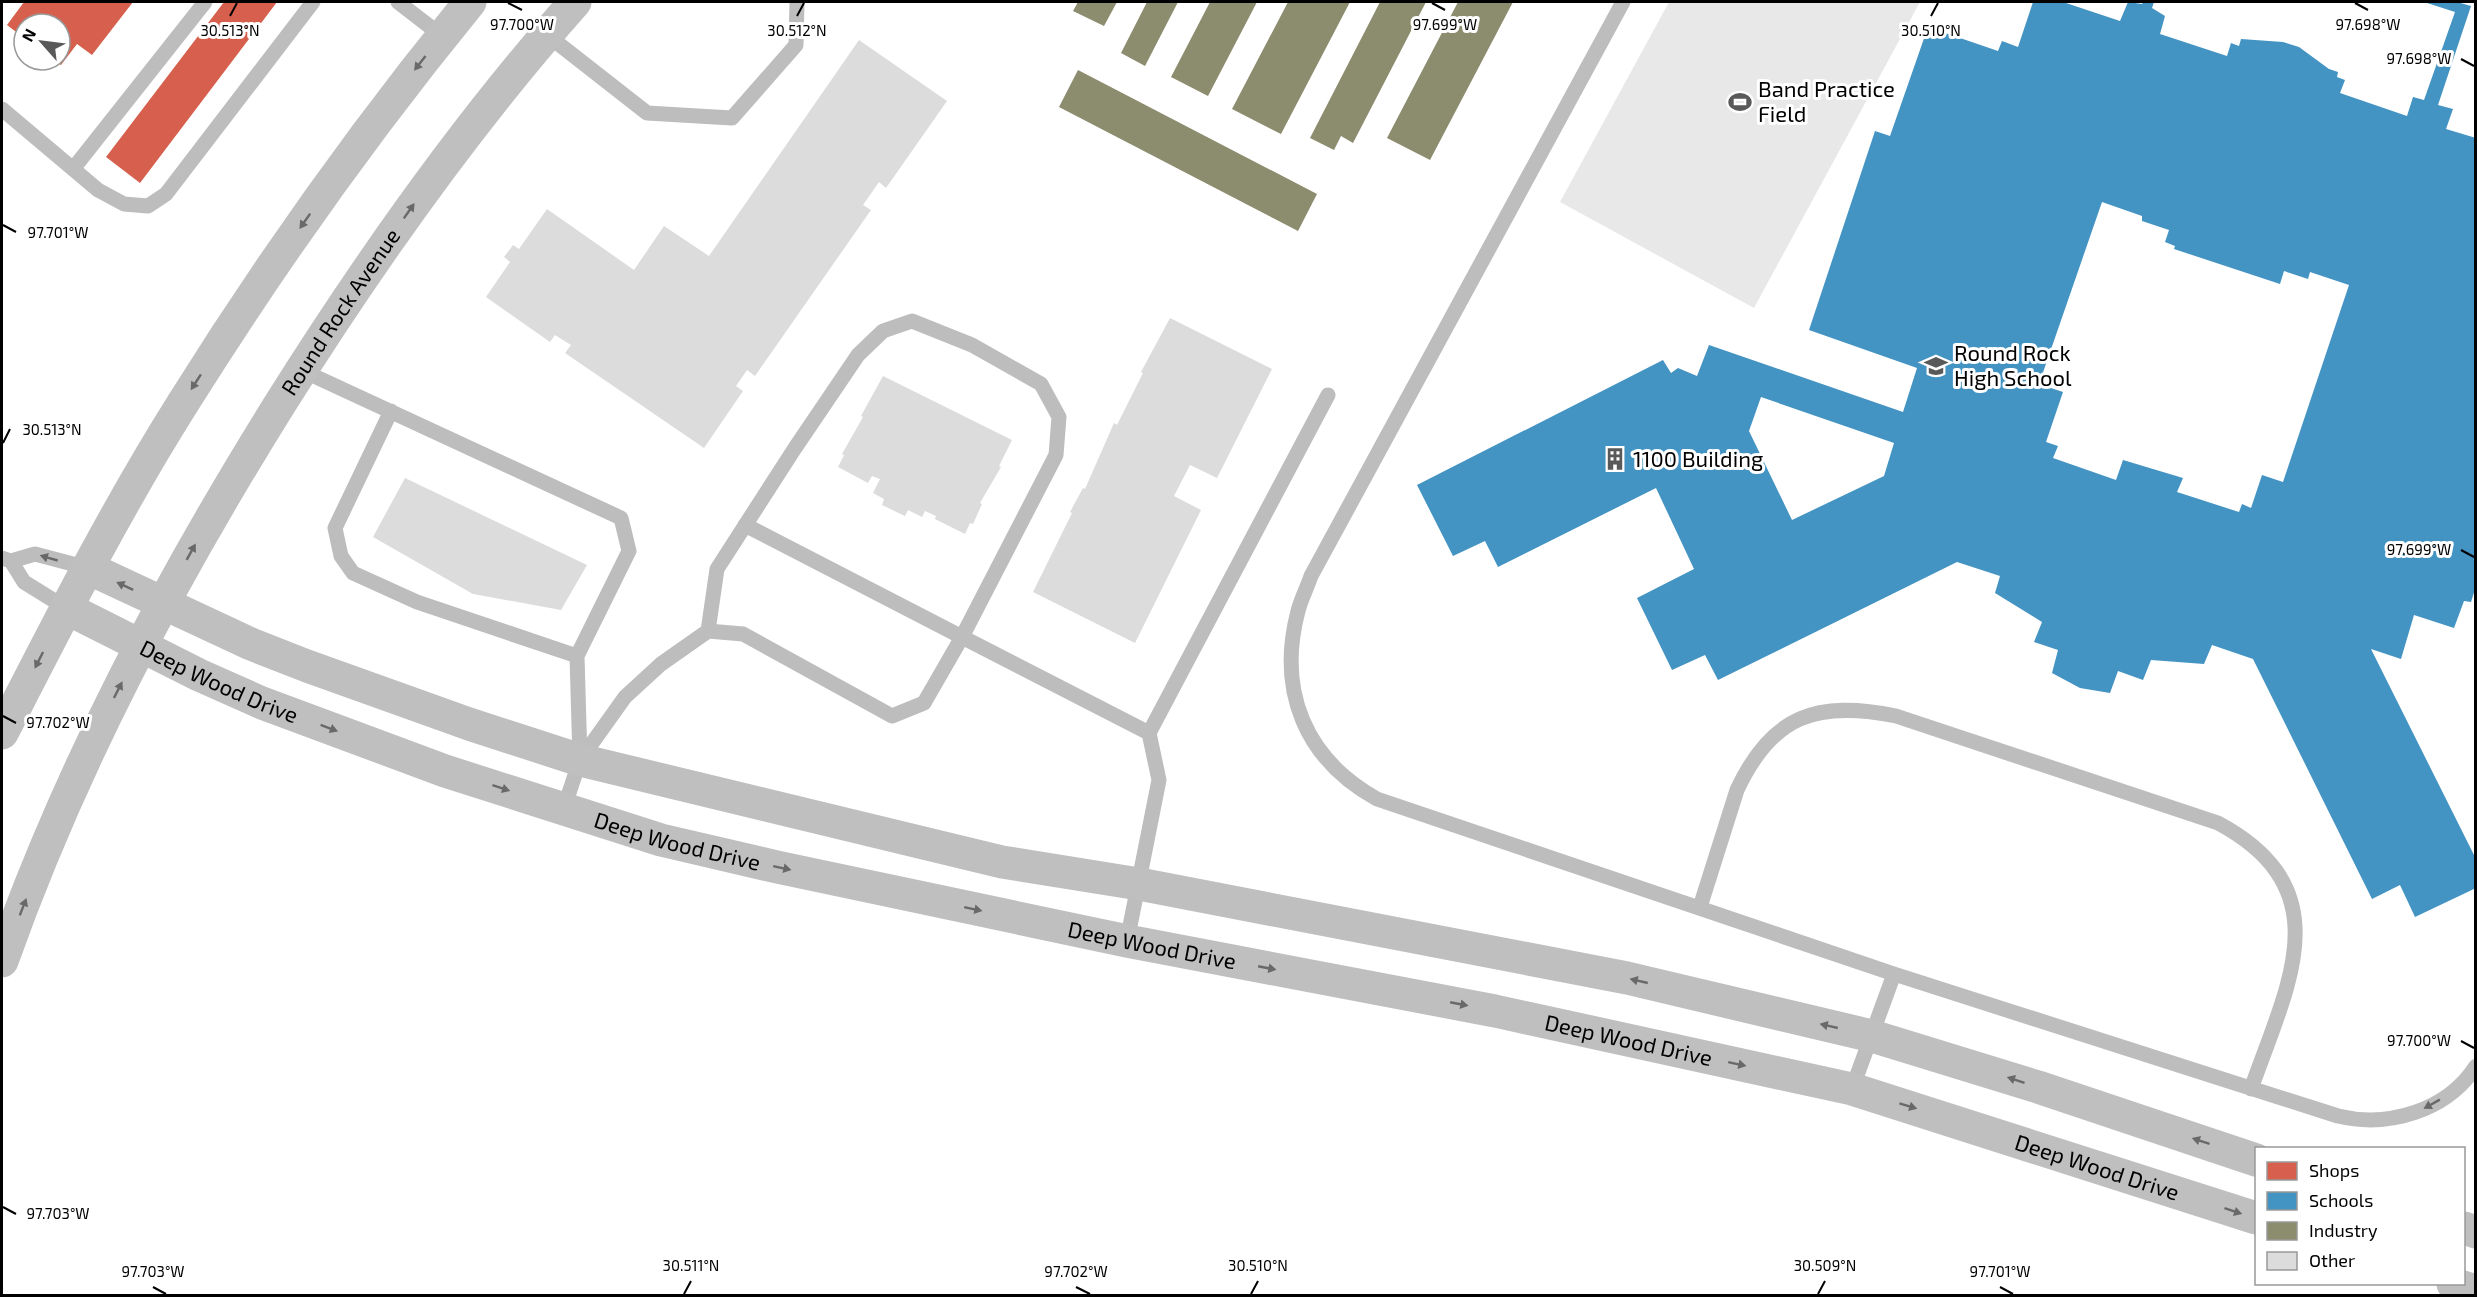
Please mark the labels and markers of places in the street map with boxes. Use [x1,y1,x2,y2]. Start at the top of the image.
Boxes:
place label: Band Practice Field [1758,75,1895,126]
sports icon: Band Practice Field [1727,89,1753,115]
place label: Round Rock High School [1954,339,2072,390]
school or university icon: Round Rock High School [1923,353,1949,379]
place label: 1100 Building [1633,445,1763,471]
building icon: 1100 Building [1602,446,1628,472]

